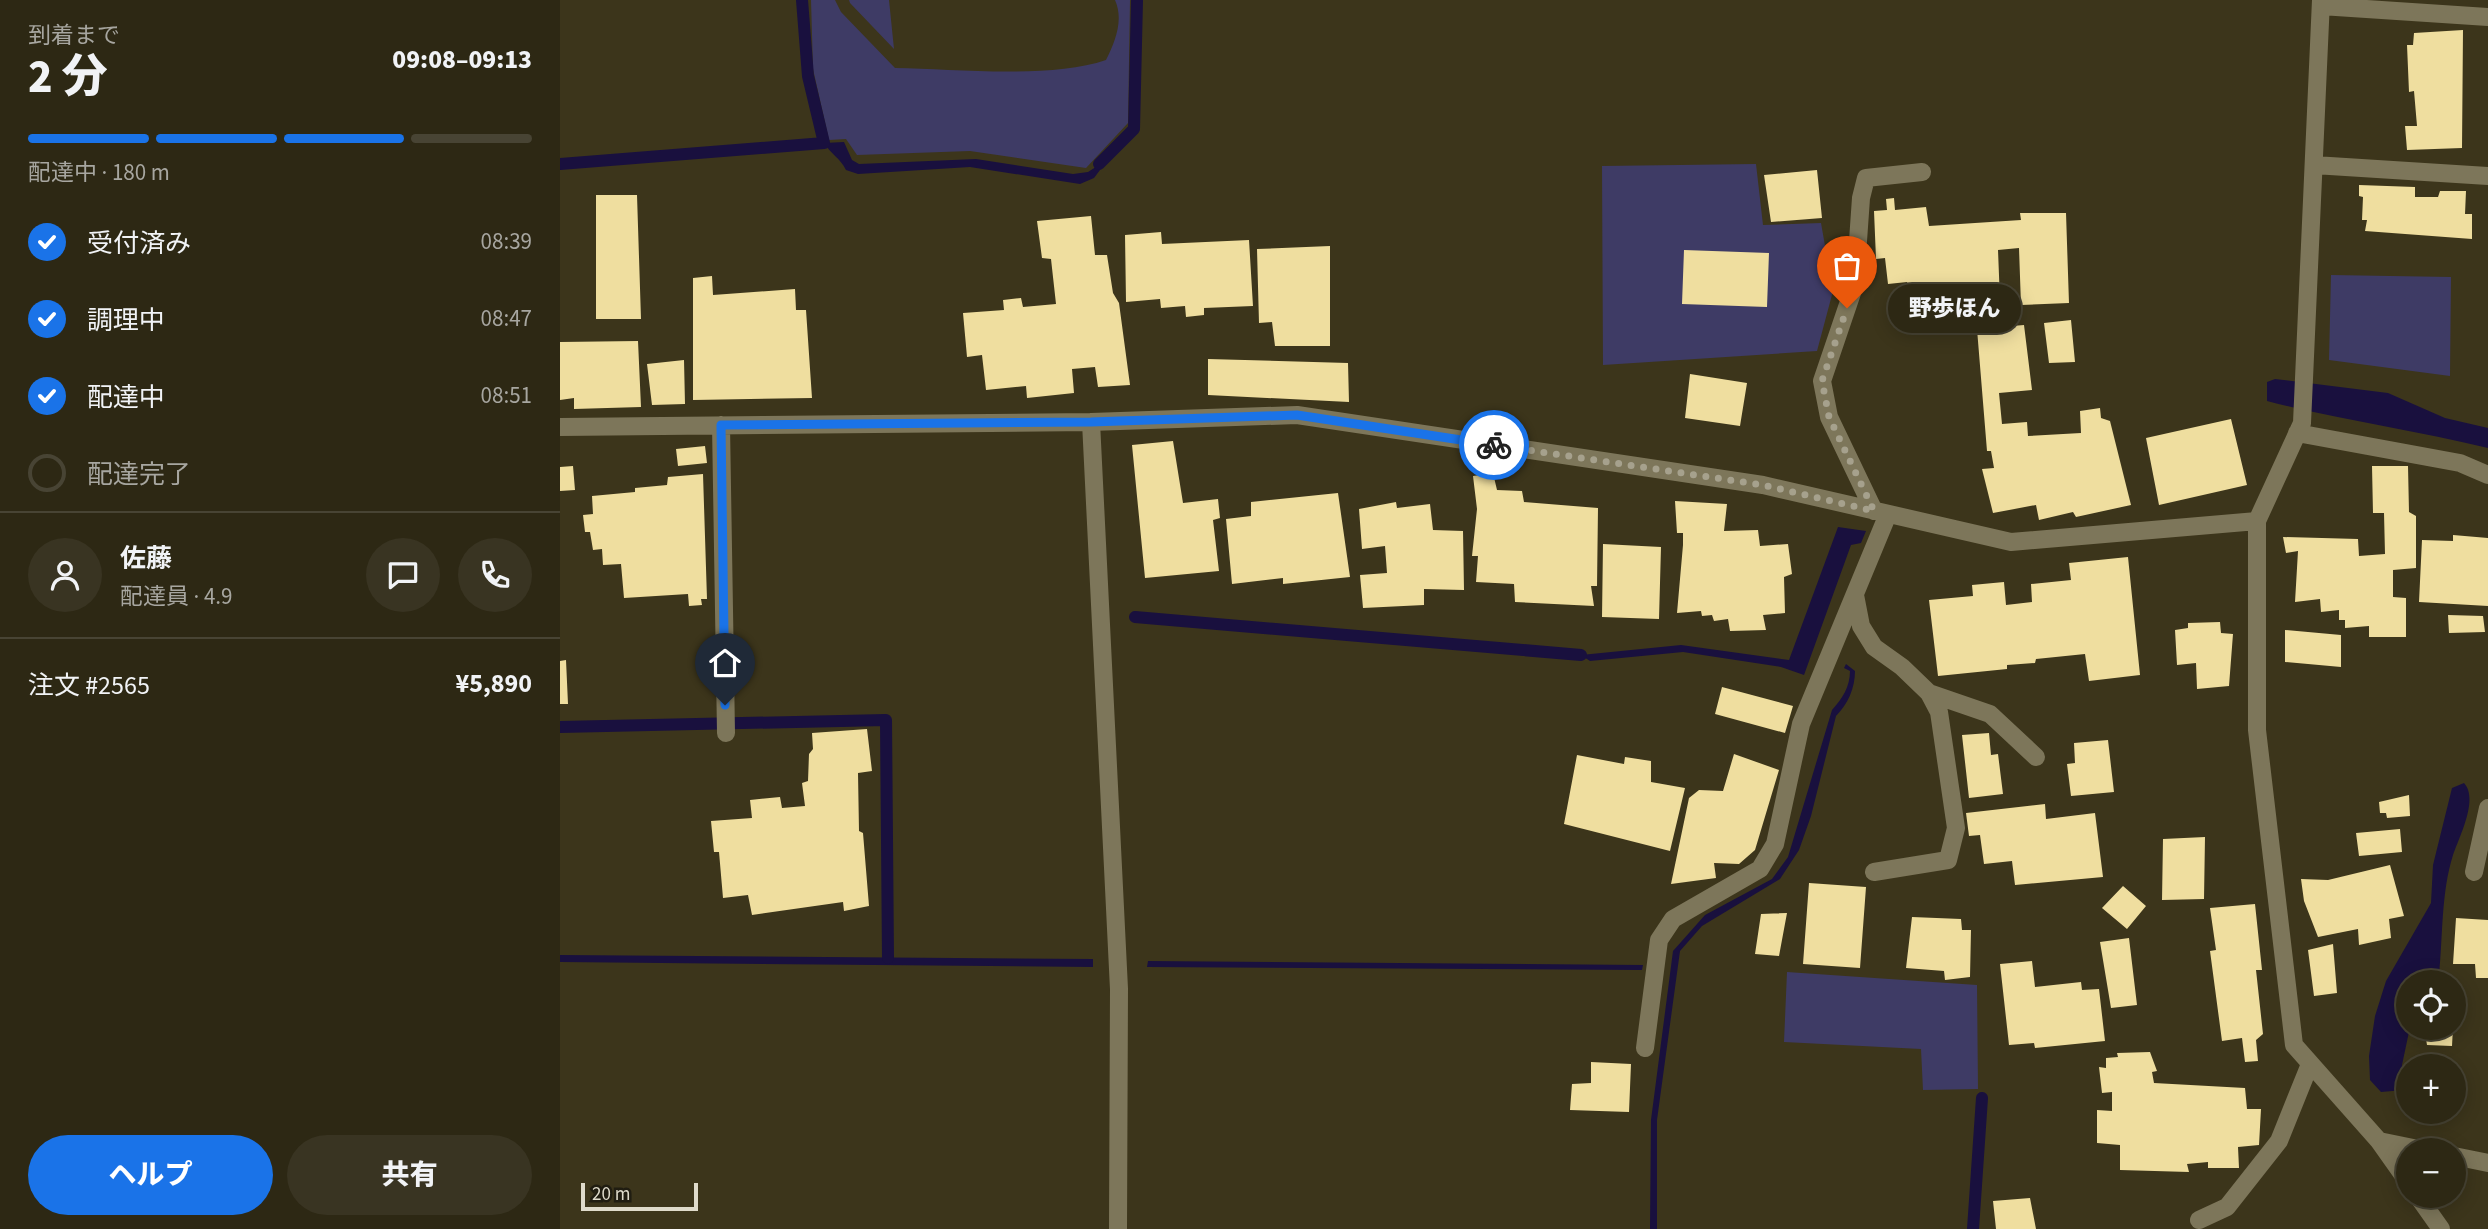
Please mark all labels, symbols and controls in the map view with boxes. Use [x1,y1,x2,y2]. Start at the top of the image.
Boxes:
text: 到着まで [28,19,120,52]
text: 09:08–09:13 [392,41,532,78]
text: 2 分 [28,45,108,110]
text: 配達中 · 180 m [28,156,170,189]
icon: check [28,223,66,261]
text: 受付済み [87,225,191,262]
text: 08:39 [481,225,532,258]
pin [1817,236,1877,308]
icon: bag [1828,247,1866,285]
callout: 野歩ほん [1889,284,2022,332]
text: 野歩ほん [1909,292,2001,325]
icon: check [28,300,66,338]
text: 調理中 [87,302,165,339]
text: 08:47 [481,302,532,335]
icon: check [28,377,66,415]
text: 配達中 [87,379,165,416]
text: 08:51 [481,379,532,412]
courier [1459,410,1529,480]
icon: bike [1475,426,1513,464]
text: 配達完了 [87,456,191,493]
button: person [28,538,102,612]
button: chat [366,538,440,612]
button: phone [458,538,532,612]
text: 佐藤 [120,540,172,577]
text: 配達員 · 4.9 [120,580,233,613]
pin [695,633,755,705]
icon: home [706,644,744,682]
text: ¥5,890 [456,665,532,702]
text: 注文 #2565 [28,667,150,704]
map controls [2396,970,2466,1208]
button: locate [2396,970,2466,1040]
button: + [2396,1054,2466,1124]
button: ヘルプ [28,1135,273,1215]
button: 共有 [287,1135,532,1215]
button: − [2396,1138,2466,1208]
scale bar [581,1180,698,1212]
text: 20 m [592,1181,630,1208]

